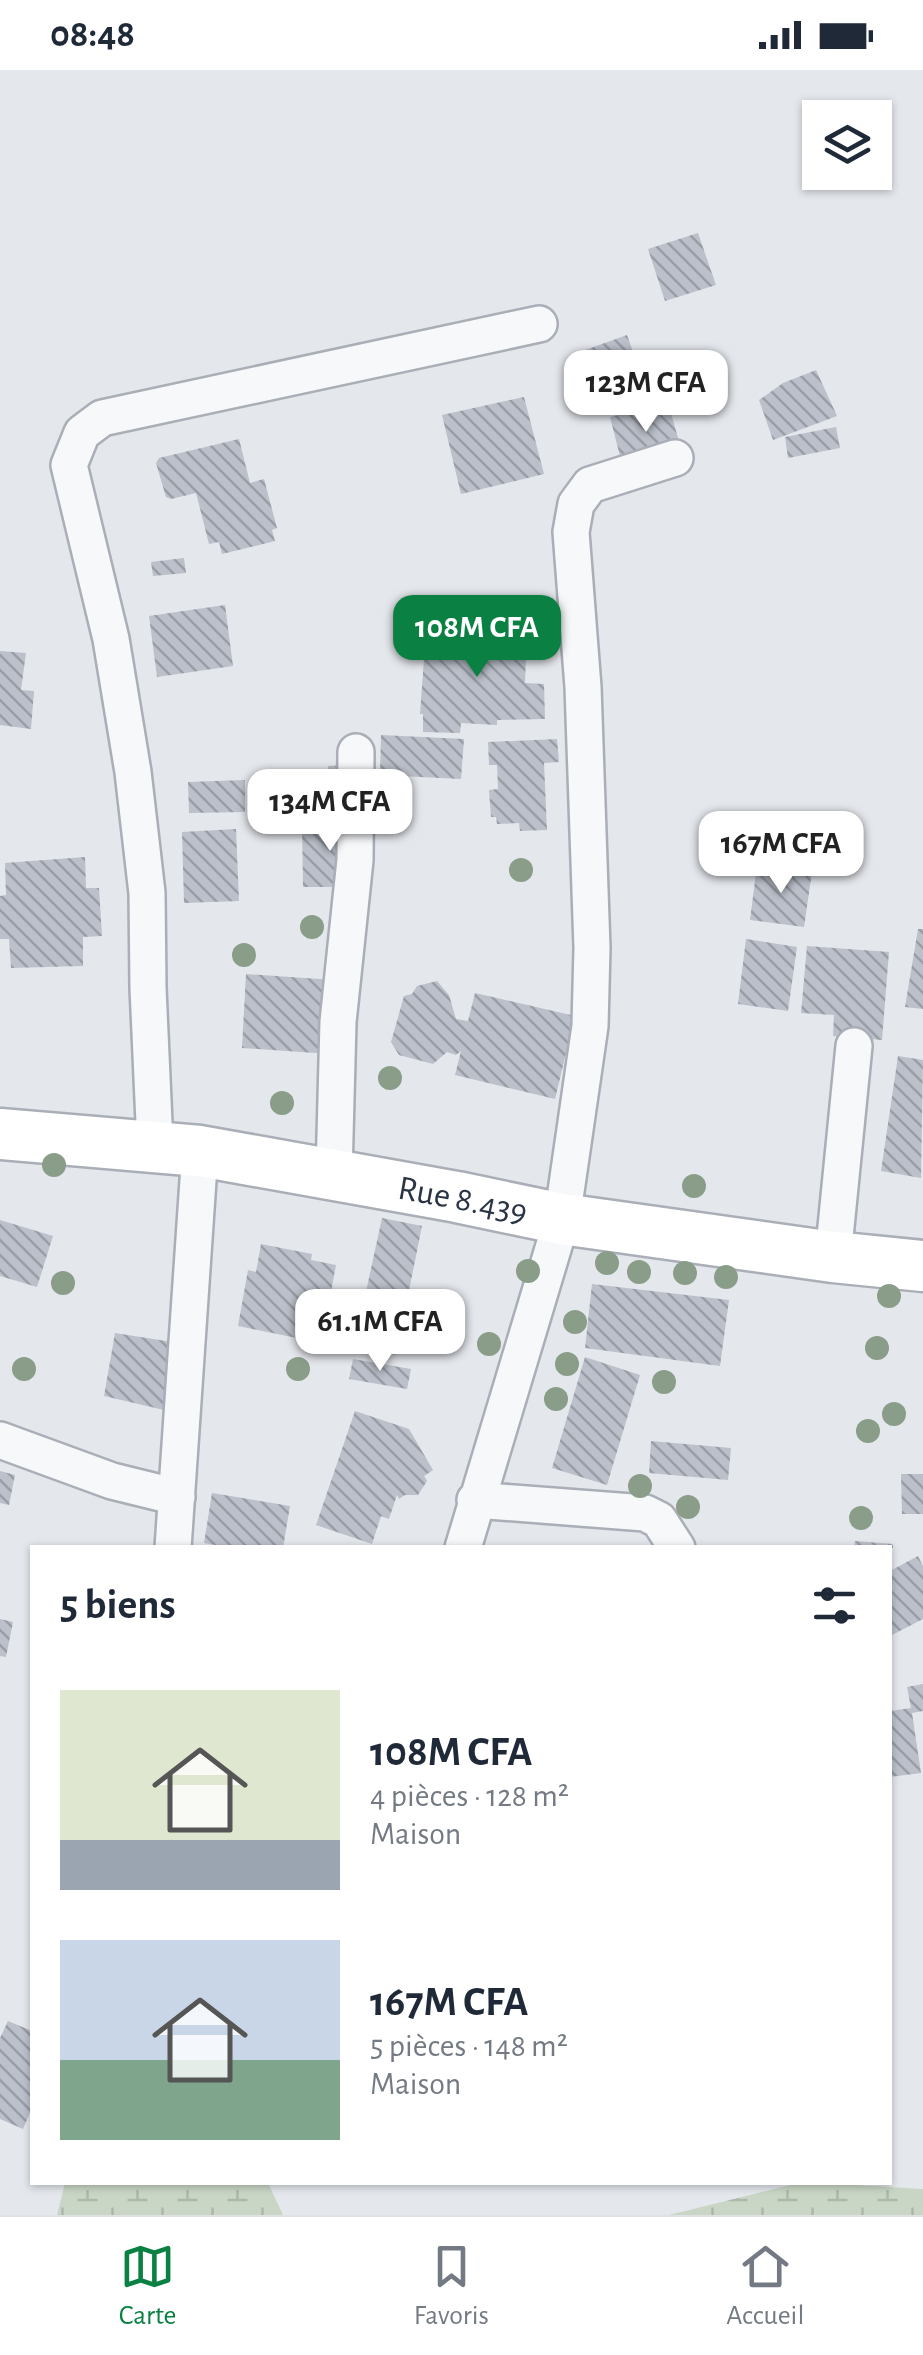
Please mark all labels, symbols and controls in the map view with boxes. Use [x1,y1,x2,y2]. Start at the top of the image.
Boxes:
text: 08:48 [50,16,135,54]
map controls [802,100,892,190]
button: layers [802,100,892,190]
pin: 123M CFA [543,350,749,435]
text: 123M CFA [586,366,706,398]
pin: 108M CFA [374,595,580,680]
text: 108M CFA [415,611,539,643]
pin: 134M CFA [227,769,433,854]
text: 134M CFA [269,785,391,817]
pin: 167M CFA [678,811,884,896]
text: 167M CFA [721,827,841,859]
street label: Rue 8.439 [395,1171,530,1230]
pin: 61.1M CFA [266,1289,494,1374]
text: 61.1M CFA [317,1305,443,1337]
icon: filters [807,1578,862,1633]
text: 5 biens [60,1584,176,1626]
icon: home [140,1730,260,1850]
text: 108M CFA [370,1731,533,1773]
text: 4 pièces · 128 m² [370,1780,569,1812]
text: Maison [370,1818,461,1850]
icon: home [140,1980,260,2100]
text: 167M CFA [370,1981,528,2023]
text: 5 pièces · 148 m² [370,2030,568,2062]
text: Maison [370,2068,461,2100]
tab: Carte [119,2239,176,2333]
tab: Favoris [414,2239,489,2333]
tab: Accueil [726,2239,804,2333]

